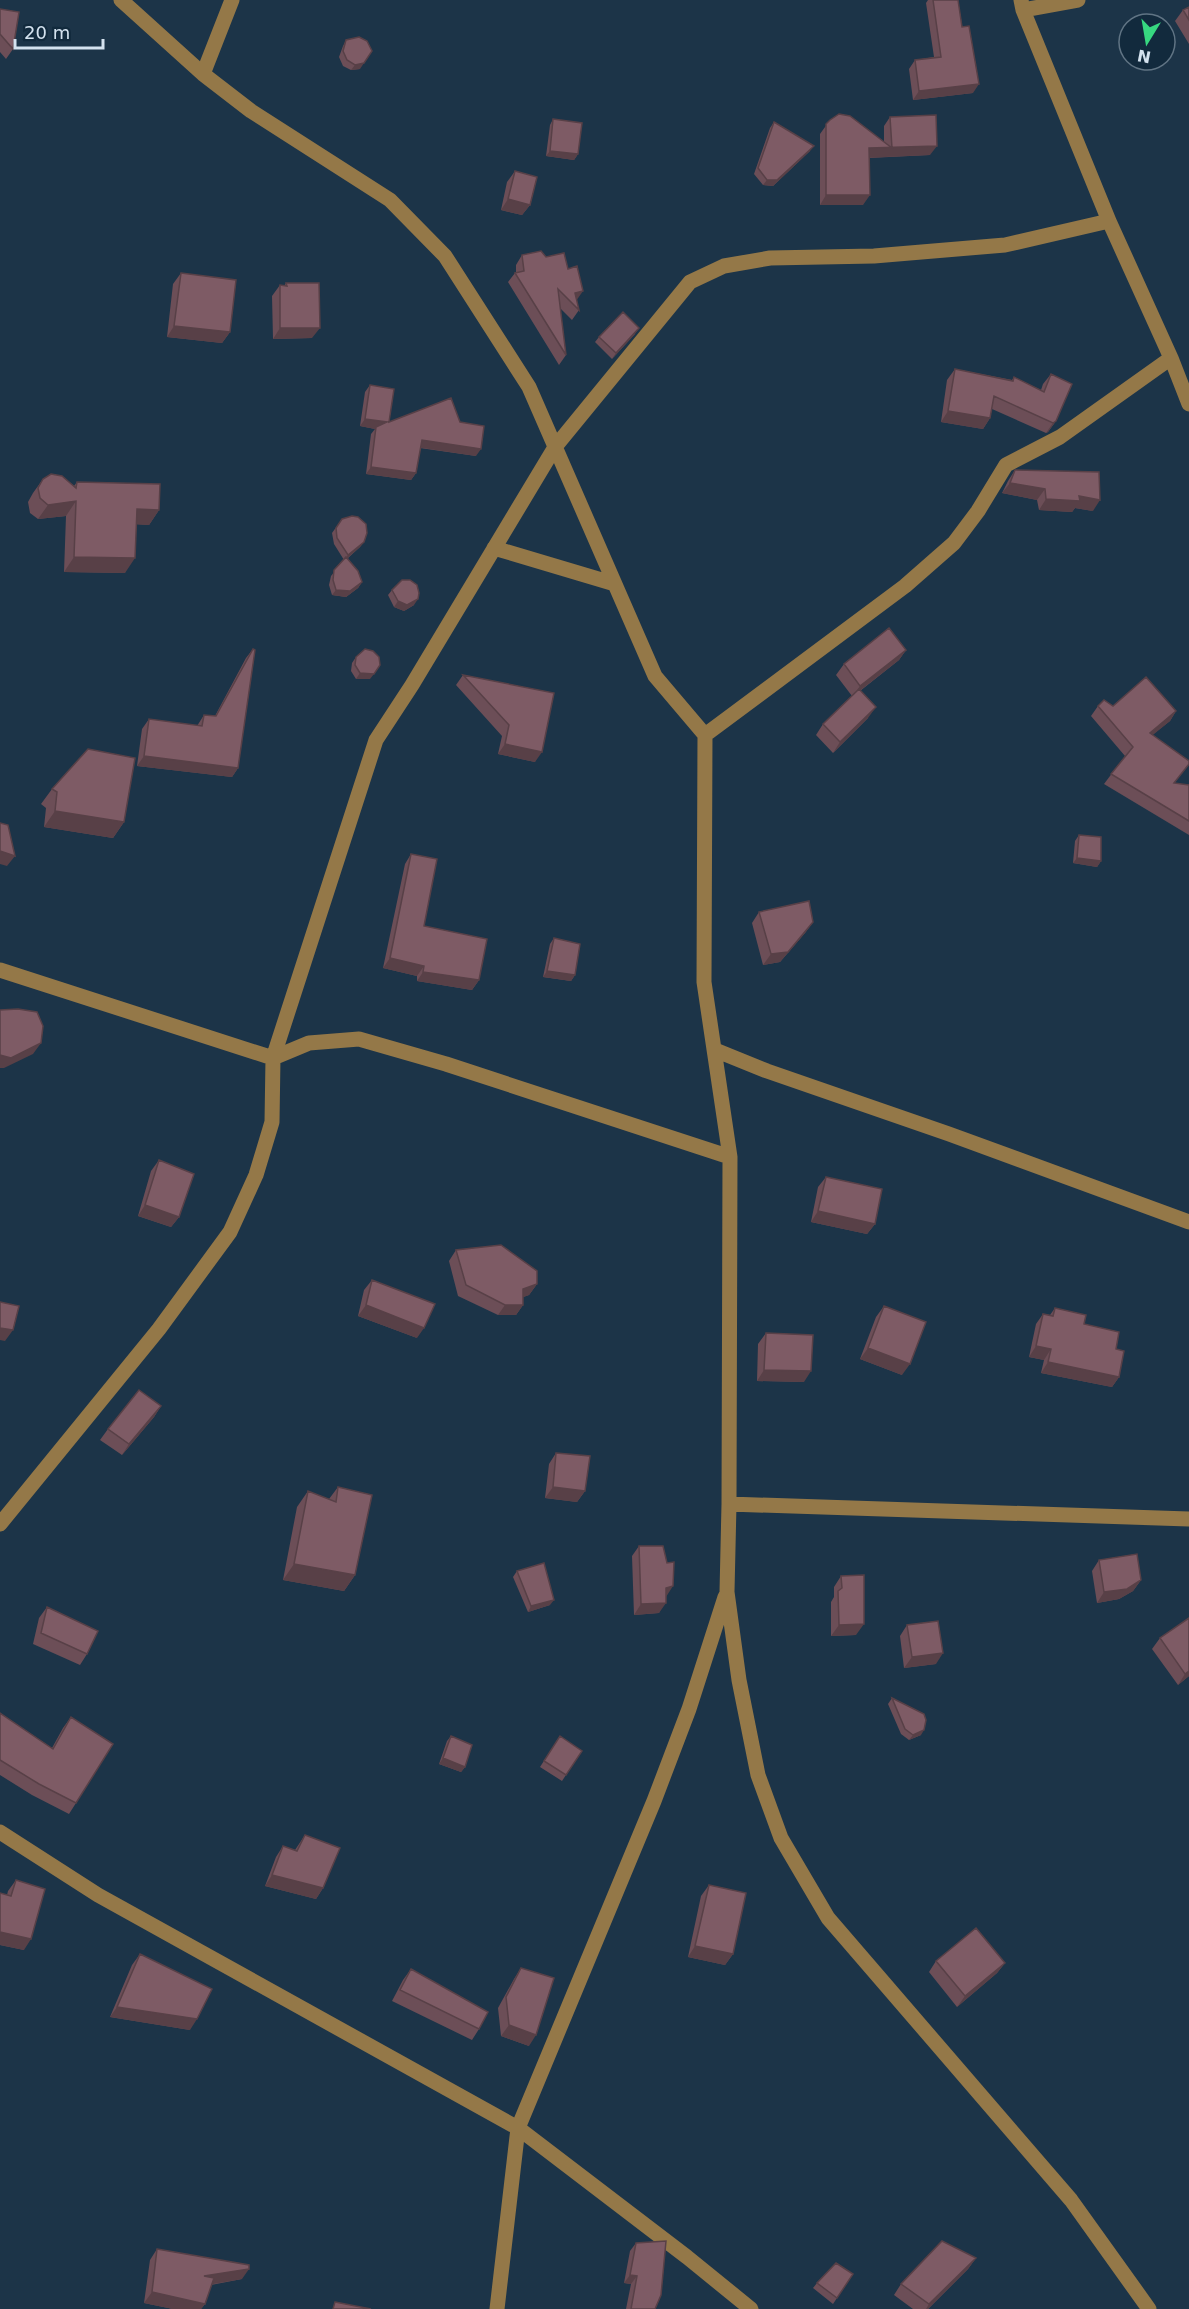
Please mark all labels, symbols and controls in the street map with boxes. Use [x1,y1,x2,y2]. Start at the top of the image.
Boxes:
scale bar [15,12,104,50]
north arrow [1117,12,1177,72]
text: 20 m [24,22,70,43]
text: N [1136,46,1153,67]

